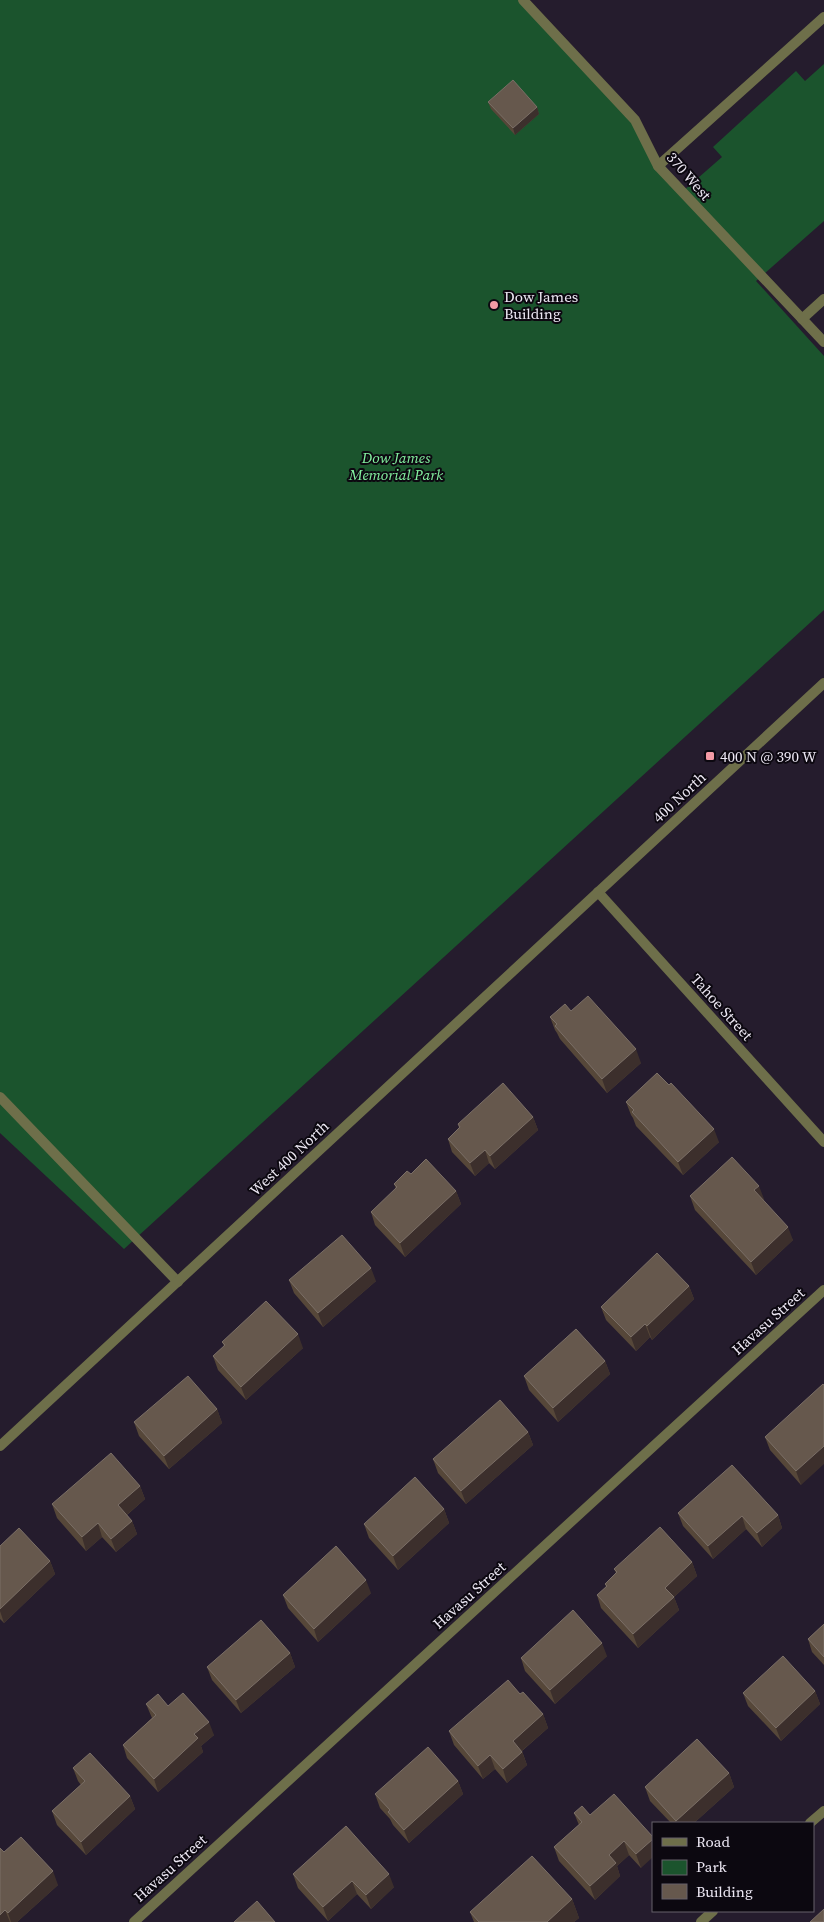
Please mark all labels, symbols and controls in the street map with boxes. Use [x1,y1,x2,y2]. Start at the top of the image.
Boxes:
street label: 370 West [662,147,716,205]
place label: Dow James Building [504,286,578,324]
marker: Dow James Building [488,299,500,311]
park label: Dow James Memorial Park [348,447,444,485]
place label: 400 N @ 390 W [720,746,817,767]
marker: 400 N @ 390 W [704,750,716,762]
street label: 400 North [648,767,710,827]
street label: Tahoe Street [686,969,758,1045]
street label: West 400 North [245,1116,333,1200]
street label: Havasu Street [727,1283,809,1359]
street label: Havasu Street [428,1557,510,1633]
legend [652,1822,814,1912]
street label: Havasu Street [129,1830,211,1906]
text: Road [696,1831,730,1852]
text: Park [696,1856,728,1877]
text: Building [696,1881,753,1902]

